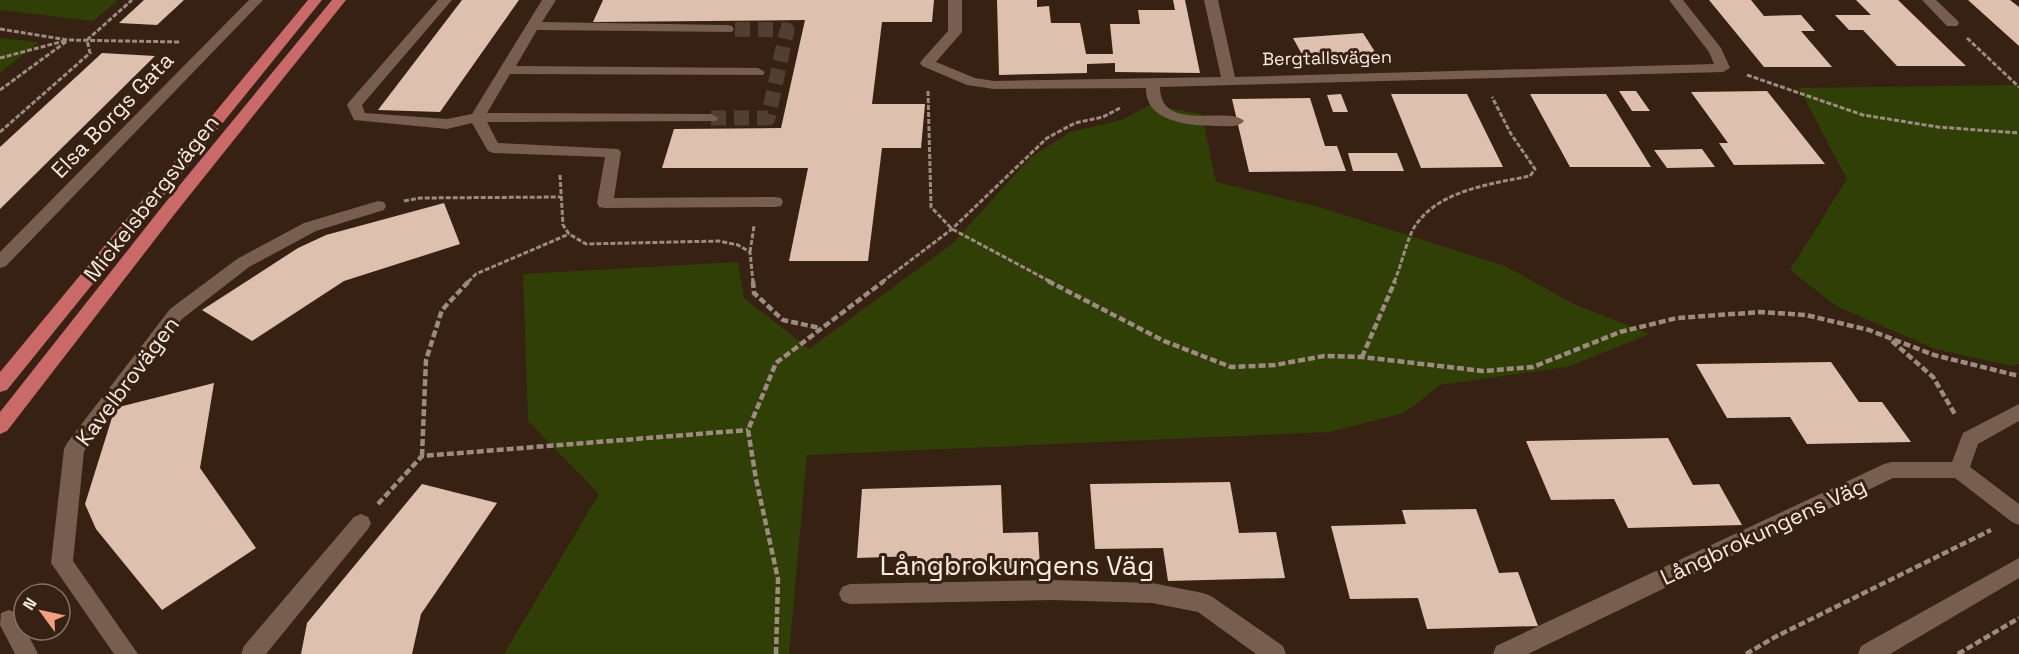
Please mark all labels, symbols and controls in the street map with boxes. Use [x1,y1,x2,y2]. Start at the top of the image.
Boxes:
street label: Bergtallsvägen [1262,45,1392,70]
street label: Elsa Borgs Gata [45,46,179,184]
street label: Mickelsbergsvägen [77,109,225,287]
street label: Kavelbrovägen [69,311,185,451]
street label: Långbrokungens Väg [1656,471,1870,591]
street label: Långbrokungens Väg [880,548,1154,583]
north arrow [12,582,72,642]
text: N [18,594,42,614]

